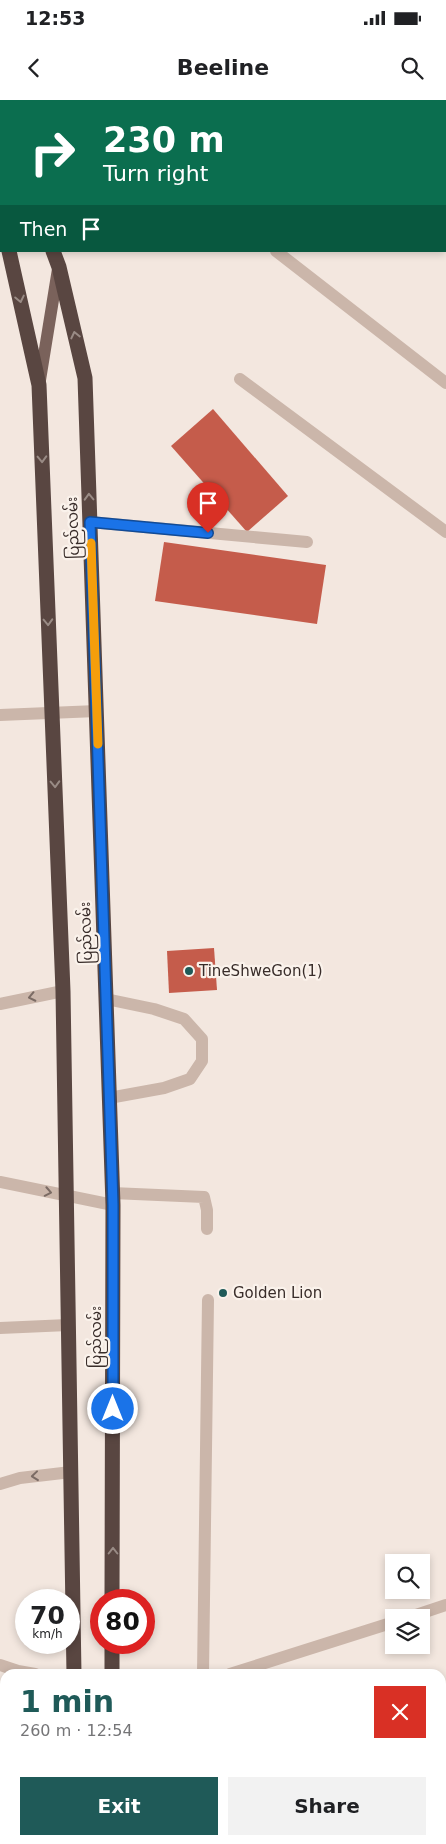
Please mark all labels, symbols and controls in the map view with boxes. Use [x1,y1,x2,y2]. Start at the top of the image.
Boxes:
text: 12:53 [25,7,85,29]
icon: back [20,54,48,82]
icon: search [398,54,426,82]
text: Beeline [177,55,269,80]
icon: right [20,120,85,185]
text: 230 m [103,120,225,160]
text: Turn right [103,161,208,186]
icon: arrive [77,215,105,243]
text: Then [20,218,67,240]
one-way arrow [14,294,25,303]
one-way arrow [70,331,81,340]
one-way arrow [36,455,47,463]
pin [187,482,229,533]
icon: arrive [194,489,222,517]
one-way arrow [84,492,94,500]
street label: ပြည်လမ်း [62,496,86,560]
one-way arrow [43,618,53,626]
one-way arrow [49,780,60,788]
street label: ပြည်လမ်း [75,901,99,965]
place label: TineShweGon(1) [198,962,323,980]
marker: TineShweGon(1) [183,965,195,977]
one-way arrow [27,991,36,1002]
one-way arrow [43,1186,52,1197]
place label: Golden Lion [233,1284,322,1302]
marker: Golden Lion [217,1287,229,1299]
street label: ပြည်လမ်း [86,1306,108,1368]
position arrow [86,1382,138,1434]
one-way arrow [31,1470,39,1481]
one-way arrow [108,1547,118,1555]
map controls [385,1554,430,1654]
button: search [385,1554,430,1599]
speed limit sign: 80 [90,1589,155,1654]
text: 70 [30,1601,65,1630]
button: layers [385,1609,430,1654]
text: km/h [32,1627,63,1641]
text: 1 min [20,1684,114,1719]
button: close [374,1686,426,1738]
text: 260 m · 12:54 [20,1721,133,1740]
button: Exit [20,1777,218,1835]
button: Share [228,1777,426,1835]

